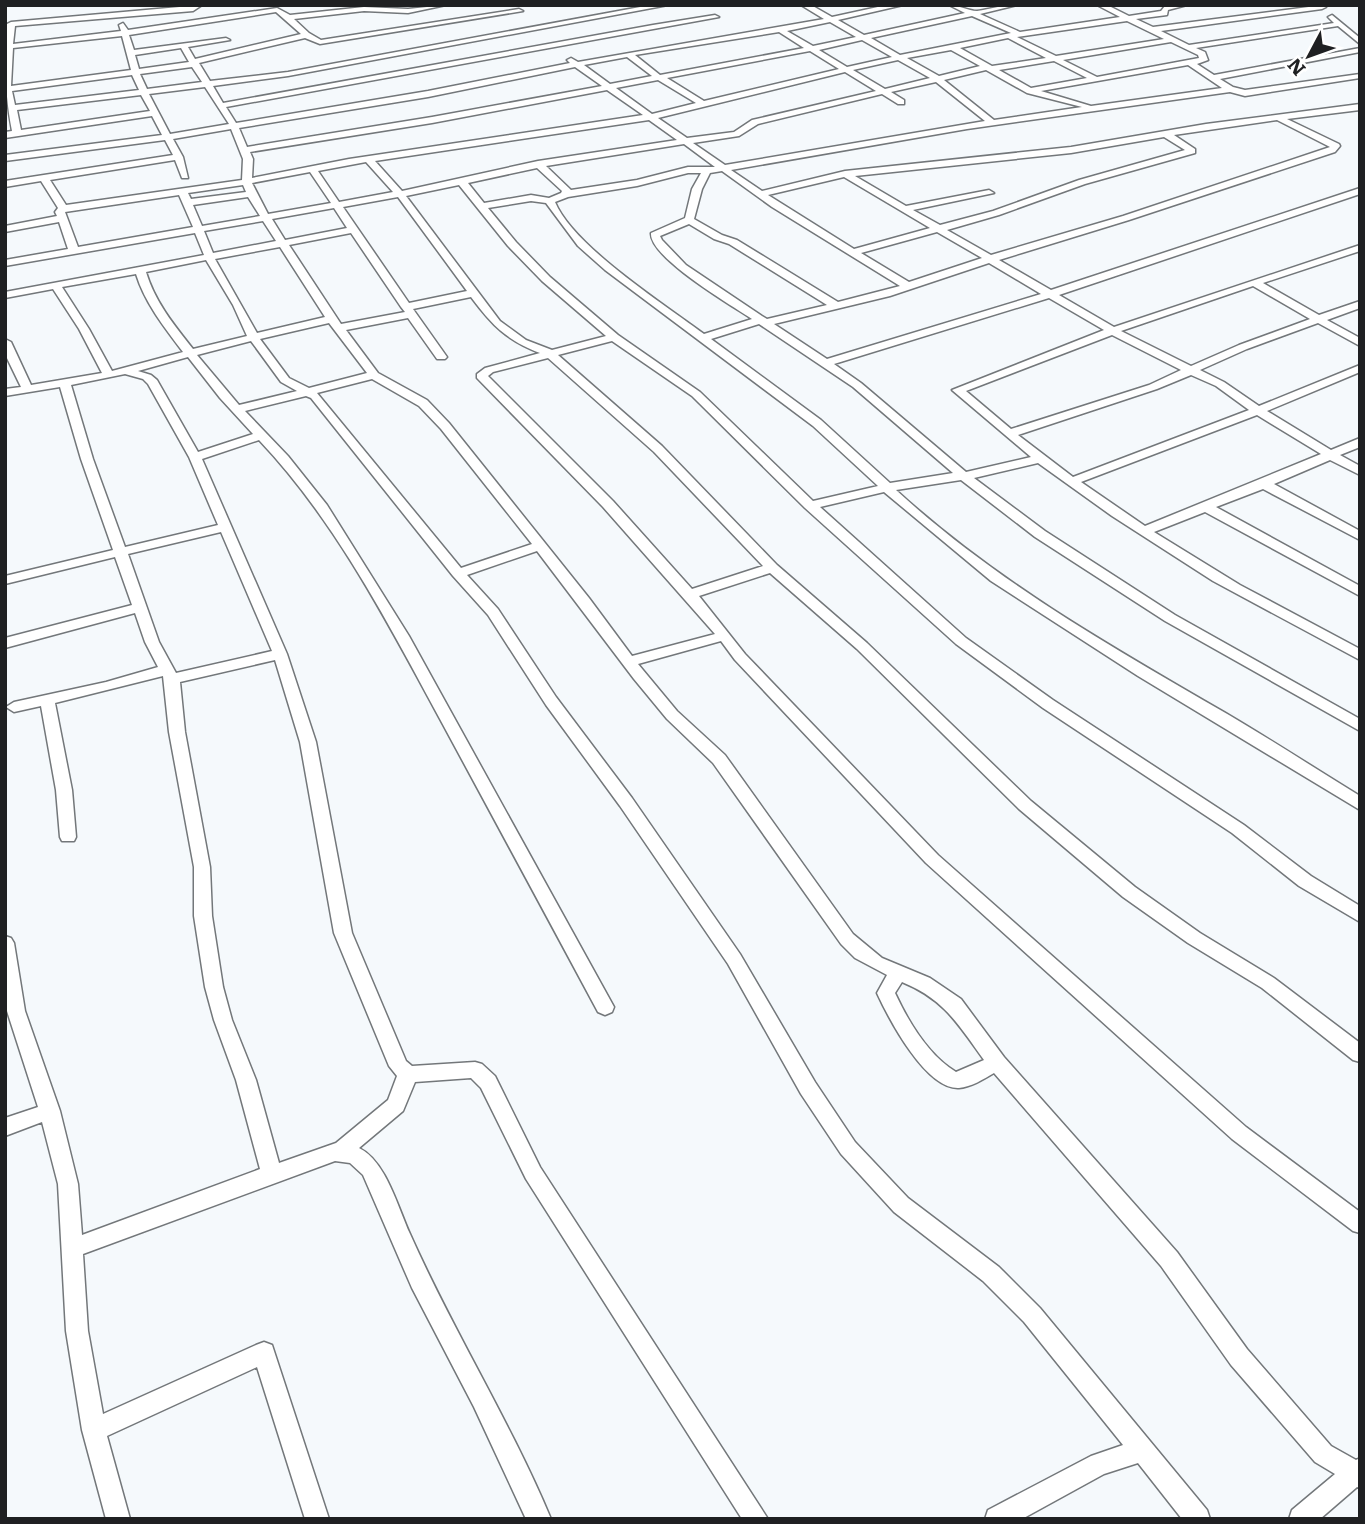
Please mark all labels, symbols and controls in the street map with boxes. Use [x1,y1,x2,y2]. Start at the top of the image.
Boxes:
north arrow [1274,21,1344,91]
text: N [1280,53,1311,83]

